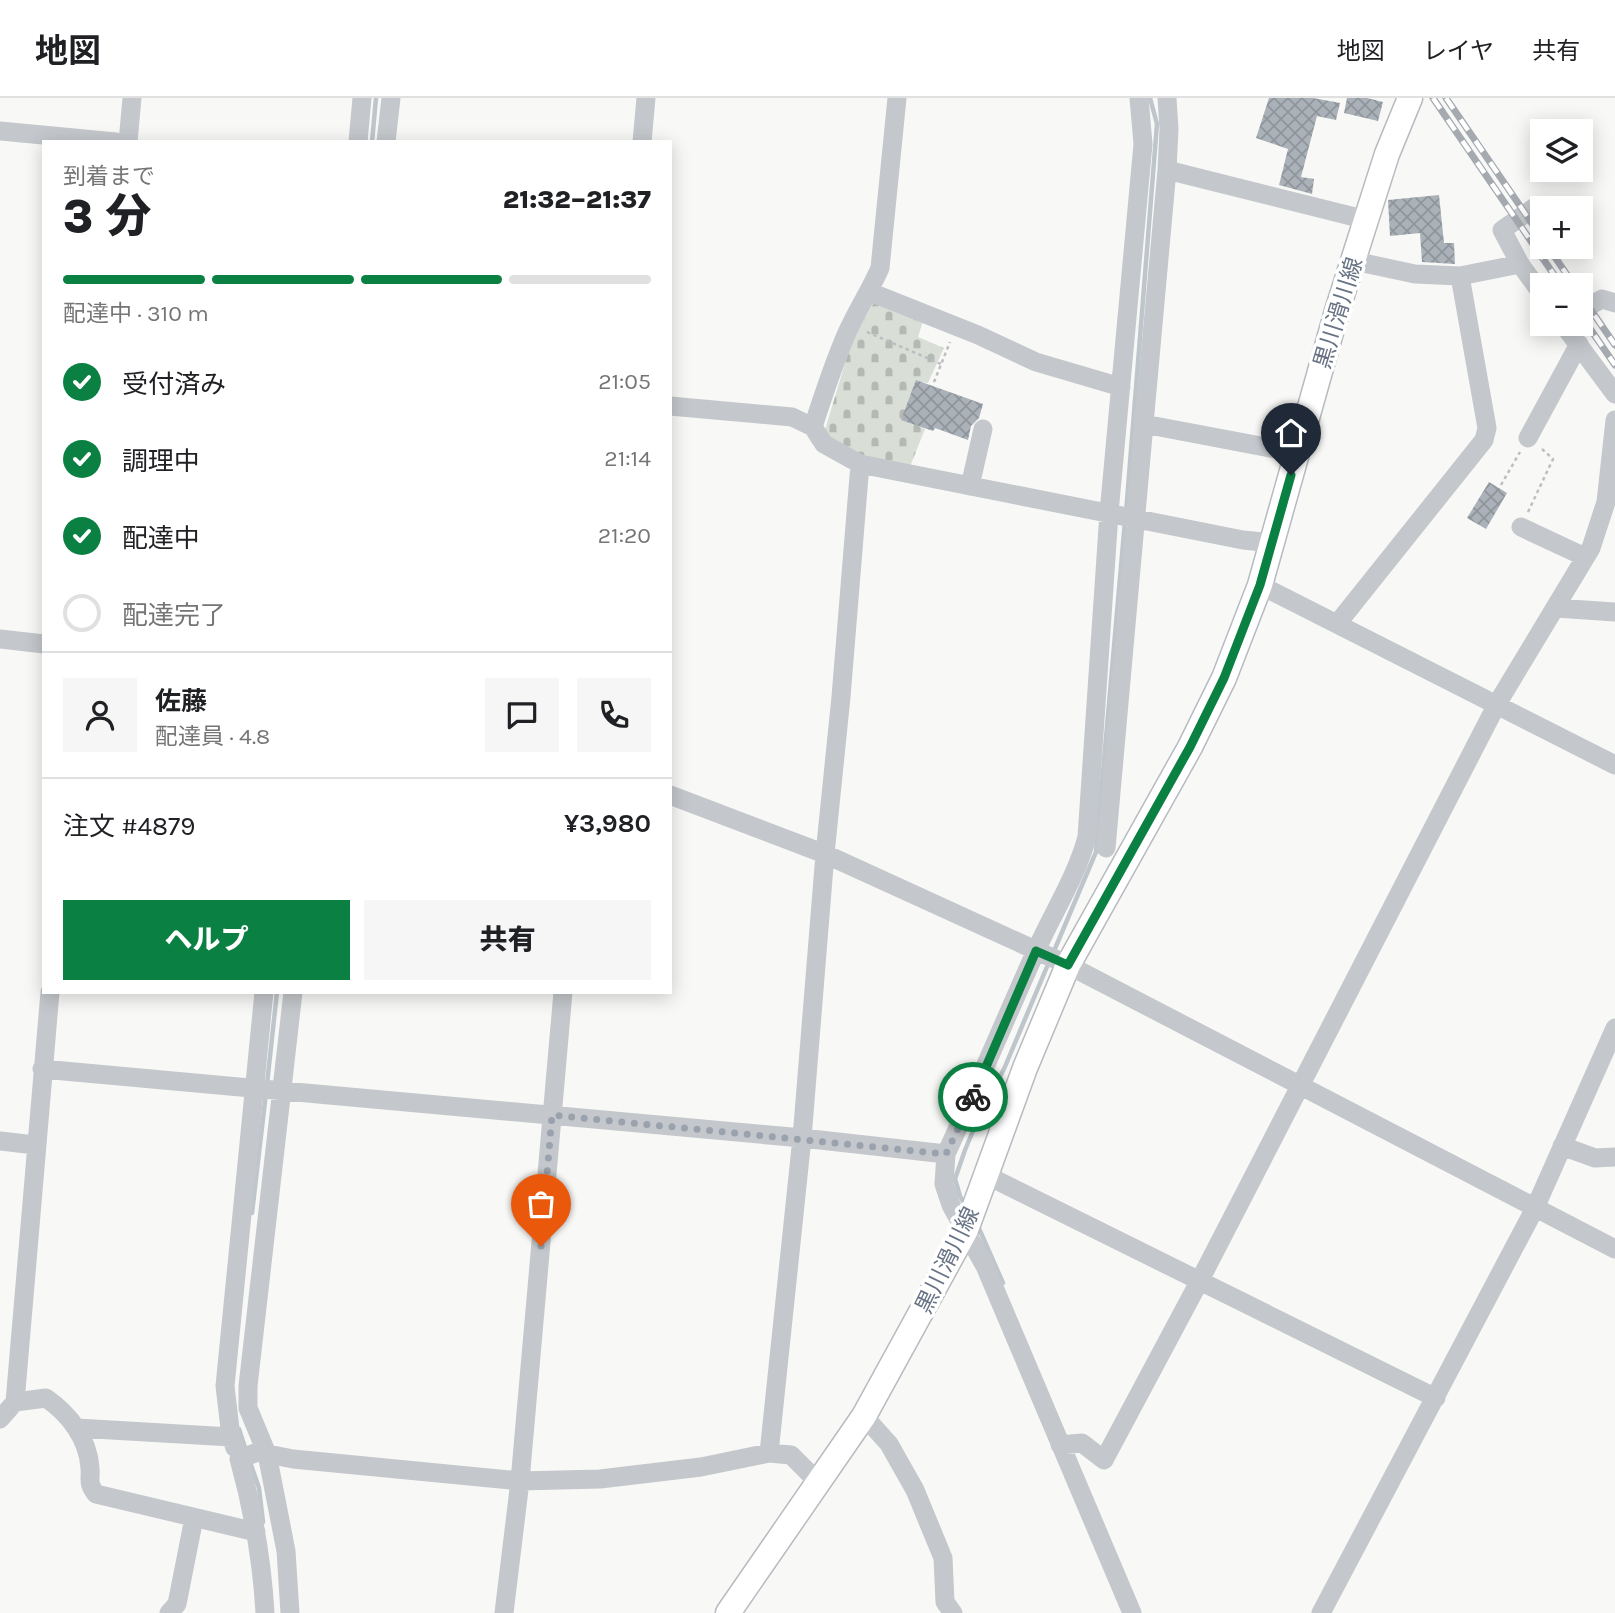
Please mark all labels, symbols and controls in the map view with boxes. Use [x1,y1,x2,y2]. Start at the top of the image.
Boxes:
text: 地図 [35,32,101,70]
text: 地図 [1337,37,1385,65]
text: レイヤ [1423,37,1494,65]
text: 共有 [1532,37,1580,65]
map controls [1530,119,1593,336]
button: layers [1530,119,1593,182]
text: 到着まで [63,163,155,190]
text: 21:32–21:37 [503,184,651,215]
text: 3 分 [63,190,152,244]
button: + [1530,196,1593,259]
street label: 黒川滑川線 [1309,254,1368,372]
button: − [1530,273,1593,336]
text: 配達中 · 310 m [63,300,209,327]
icon: check [63,363,101,401]
text: 21:05 [598,368,651,395]
text: 受付済み [122,369,226,400]
pin [1261,403,1321,475]
icon: home [1272,414,1310,452]
icon: check [63,440,101,478]
text: 21:14 [604,445,651,472]
text: 調理中 [122,446,200,477]
icon: check [63,517,101,555]
text: 21:20 [598,522,651,549]
text: 配達中 [122,523,200,554]
text: 配達完了 [122,600,226,631]
button: person [63,678,137,752]
button: chat [485,678,559,752]
button: phone [577,678,651,752]
text: 佐藤 [155,686,207,717]
text: 配達員 · 4.8 [155,723,270,750]
text: ¥3,980 [564,808,651,839]
text: 注文 #4879 [63,811,195,842]
button: ヘルプ [63,900,350,980]
button: 共有 [364,900,651,980]
courier [938,1062,1008,1132]
icon: bike [954,1078,992,1116]
pin [511,1174,571,1246]
icon: bag [522,1185,560,1223]
street label: 黒川滑川線 [910,1203,985,1318]

